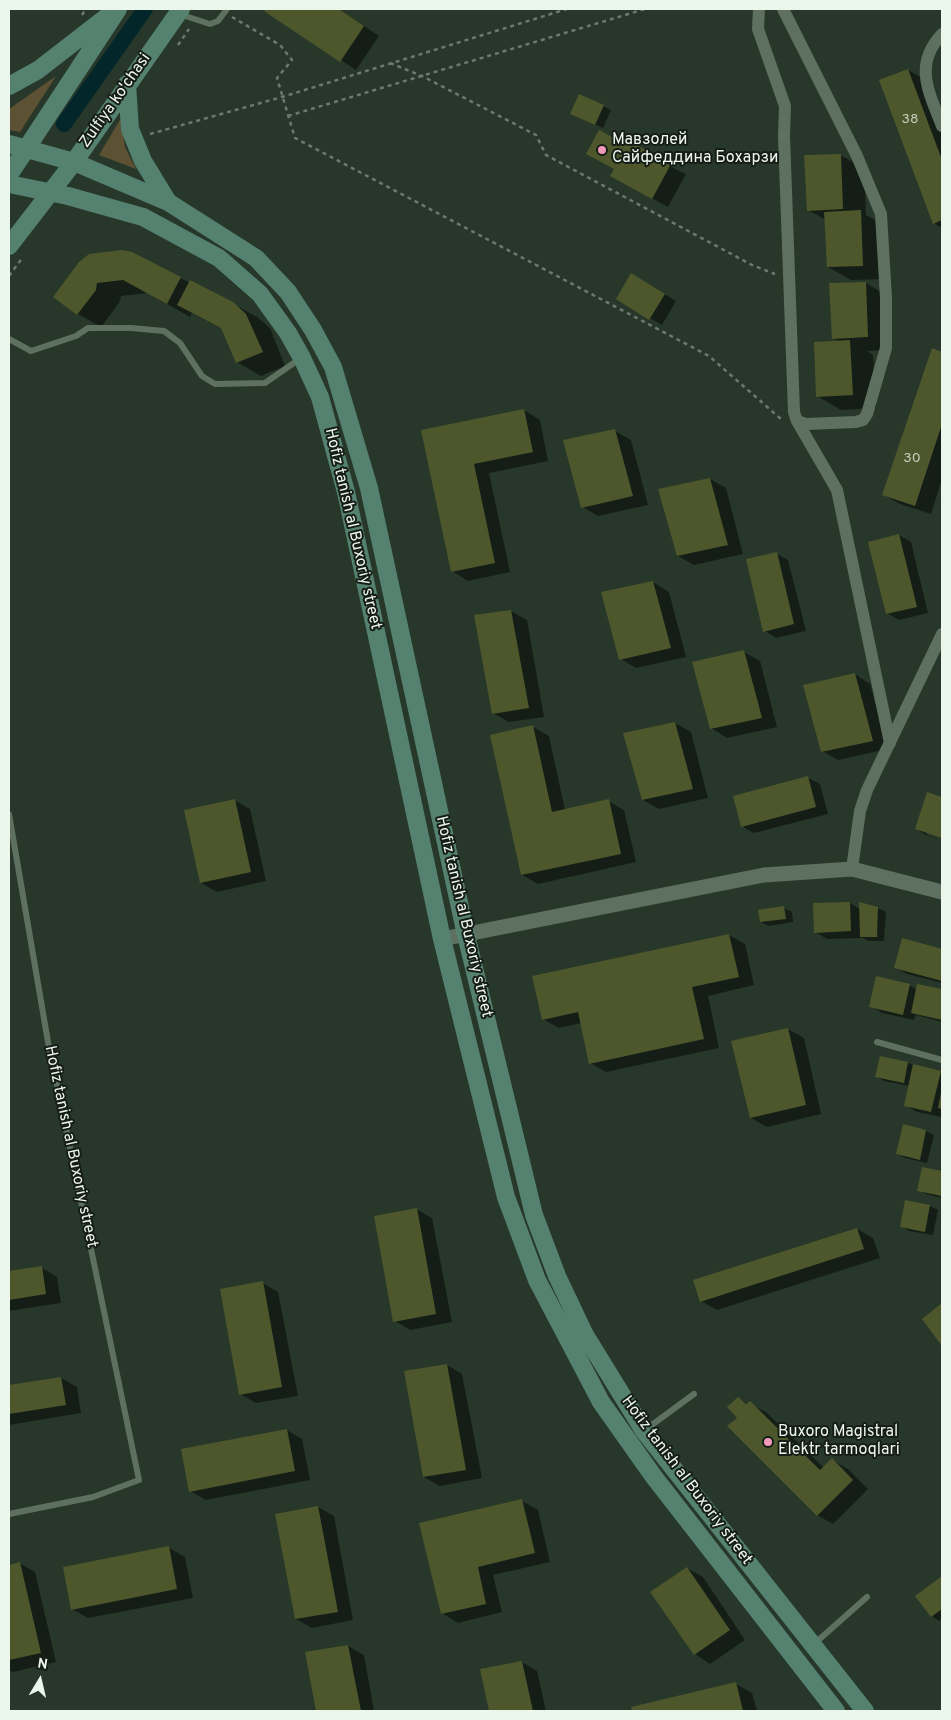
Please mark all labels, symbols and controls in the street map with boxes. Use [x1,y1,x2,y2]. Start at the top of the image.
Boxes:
street label: Zulfiya ko'chasi [76,50,156,152]
house number: 38 [902,112,918,128]
place label: Мавзолей Сайфеддина Бохарзи [612,131,778,169]
marker: Мавзолей Сайфеддина Бохарзи [596,144,608,156]
street label: Hofiz tanish al Buxoriy street [319,426,385,632]
house number: 30 [903,451,921,467]
street label: Hofiz tanish al Buxoriy street [430,814,496,1020]
street label: Hofiz tanish al Buxoriy street [39,1044,101,1250]
street label: Hofiz tanish al Buxoriy street [616,1393,756,1569]
place label: Buxoro Magistral Elektr tarmoqlari [778,1423,900,1461]
marker: Buxoro Magistral Elektr tarmoqlari [762,1436,774,1448]
north arrow [15,1655,65,1705]
text: N [36,1656,49,1674]

